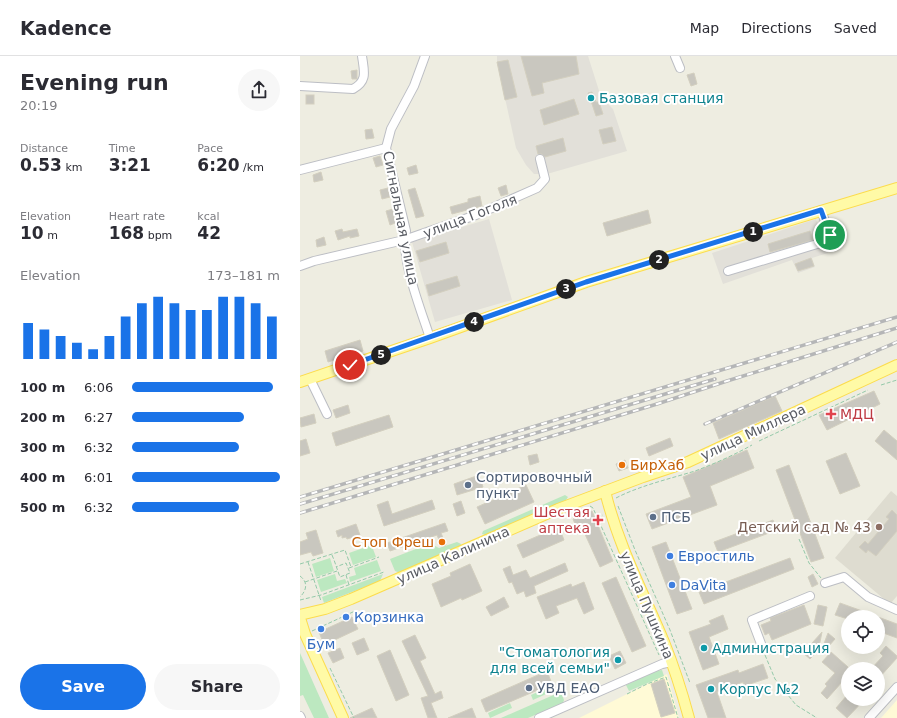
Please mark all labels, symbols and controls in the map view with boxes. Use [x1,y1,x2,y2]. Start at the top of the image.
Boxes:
text: Kadence [20,17,112,39]
text: Map [690,20,719,36]
text: Directions [741,20,812,36]
text: Saved [834,20,877,36]
button: share [238,69,280,111]
text: Evening run [20,70,169,95]
place label: Базовая станция [599,90,724,106]
marker: Базовая станция [586,93,596,103]
text: 20:19 [20,98,57,113]
text: Distance [20,142,68,155]
text: Time [109,142,136,155]
text: Pace [197,142,223,155]
street label: Сигнальная улица [380,150,422,286]
text: 0.53 [20,155,62,175]
text: 3:21 [109,155,151,175]
text: 6:20 [197,155,240,175]
text: km [62,161,83,174]
text: /km [240,161,264,174]
street label: улица Гоголя [421,191,519,241]
text: Elevation [20,210,71,223]
text: Heart rate [109,210,165,223]
text: kcal [197,210,220,223]
pin [813,218,847,252]
pin: 1 [743,222,763,242]
text: 10 [20,223,44,243]
text: 168 [109,223,144,243]
text: 42 [197,223,221,243]
icon: arrive [819,224,841,246]
text: 1 [749,225,757,238]
text: m [44,229,58,242]
text: bpm [144,229,172,242]
pin: 2 [649,250,669,270]
text: 2 [655,253,663,266]
text: Elevation [20,268,80,283]
text: 173–181 m [207,268,280,283]
pin: 3 [556,279,576,299]
text: 3 [562,282,570,295]
pin: 4 [464,312,484,332]
text: 4 [470,315,478,328]
pin: 5 [371,345,391,365]
pin [333,348,367,382]
text: 5 [377,348,385,361]
icon: check [339,354,361,376]
text: 100 m [20,380,65,395]
text: 6:06 [84,380,113,395]
street label: улица Миллера [698,401,808,463]
place label: МДЦ [840,406,874,422]
marker: МДЦ [825,408,837,420]
text: 200 m [20,410,65,425]
text: 6:27 [84,410,113,425]
text: 300 m [20,440,65,455]
text: 6:32 [84,440,113,455]
place label: БирХаб [630,457,684,473]
marker: БирХаб [617,460,627,470]
place label: Сортировочный пункт [476,469,592,501]
text: 400 m [20,470,65,485]
text: 6:01 [84,470,113,485]
marker: Сортировочный пункт [463,480,473,490]
text: 500 m [20,500,65,515]
text: 6:32 [84,500,113,515]
place label: Шестая аптека [534,504,590,536]
place label: ПСБ [661,509,691,525]
marker: ПСБ [648,512,658,522]
marker: Шестая аптека [593,515,603,525]
place label: Детский сад № 43 [737,519,871,535]
marker: Детский сад № 43 [874,522,884,532]
street label: улица Калинина [394,523,512,587]
place label: Стоп Фреш [352,534,434,550]
marker: Стоп Фреш [437,537,447,547]
place label: Евростиль [678,548,755,564]
street label: улица Пушкина [617,549,677,661]
marker: Евростиль [665,551,675,561]
place label: DaVita [680,577,727,593]
marker: DaVita [667,580,677,590]
place label: Корзинка [354,609,424,625]
map controls [841,610,885,706]
button: locate [841,610,885,654]
marker: Корзинка [341,612,351,622]
marker: Бум [316,624,326,634]
place label: Бум [307,636,335,652]
place label: Администрация [712,640,830,656]
marker: Администрация [699,643,709,653]
place label: "Стоматология для всей семьи" [490,644,610,676]
marker: "Стоматология для всей семьи" [613,655,623,665]
button: layers [841,662,885,706]
button: Save [20,664,146,710]
button: Share [154,664,280,710]
place label: УВД ЕАО [537,680,600,696]
place label: Корпус №2 [719,681,799,697]
marker: УВД ЕАО [524,683,534,693]
marker: Корпус №2 [706,684,716,694]

